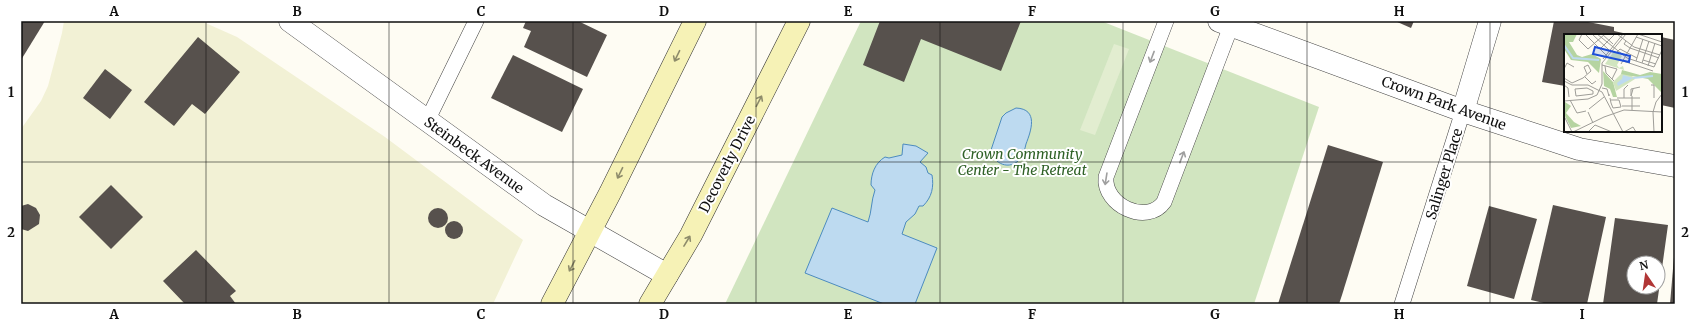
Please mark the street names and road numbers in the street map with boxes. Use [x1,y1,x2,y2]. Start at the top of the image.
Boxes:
street label: Crown Park Avenue [1379,72,1509,134]
street label: Steinbeck Avenue [421,113,527,197]
street label: Decoverly Drive [695,113,759,215]
street label: Salinger Place [1422,126,1466,222]

